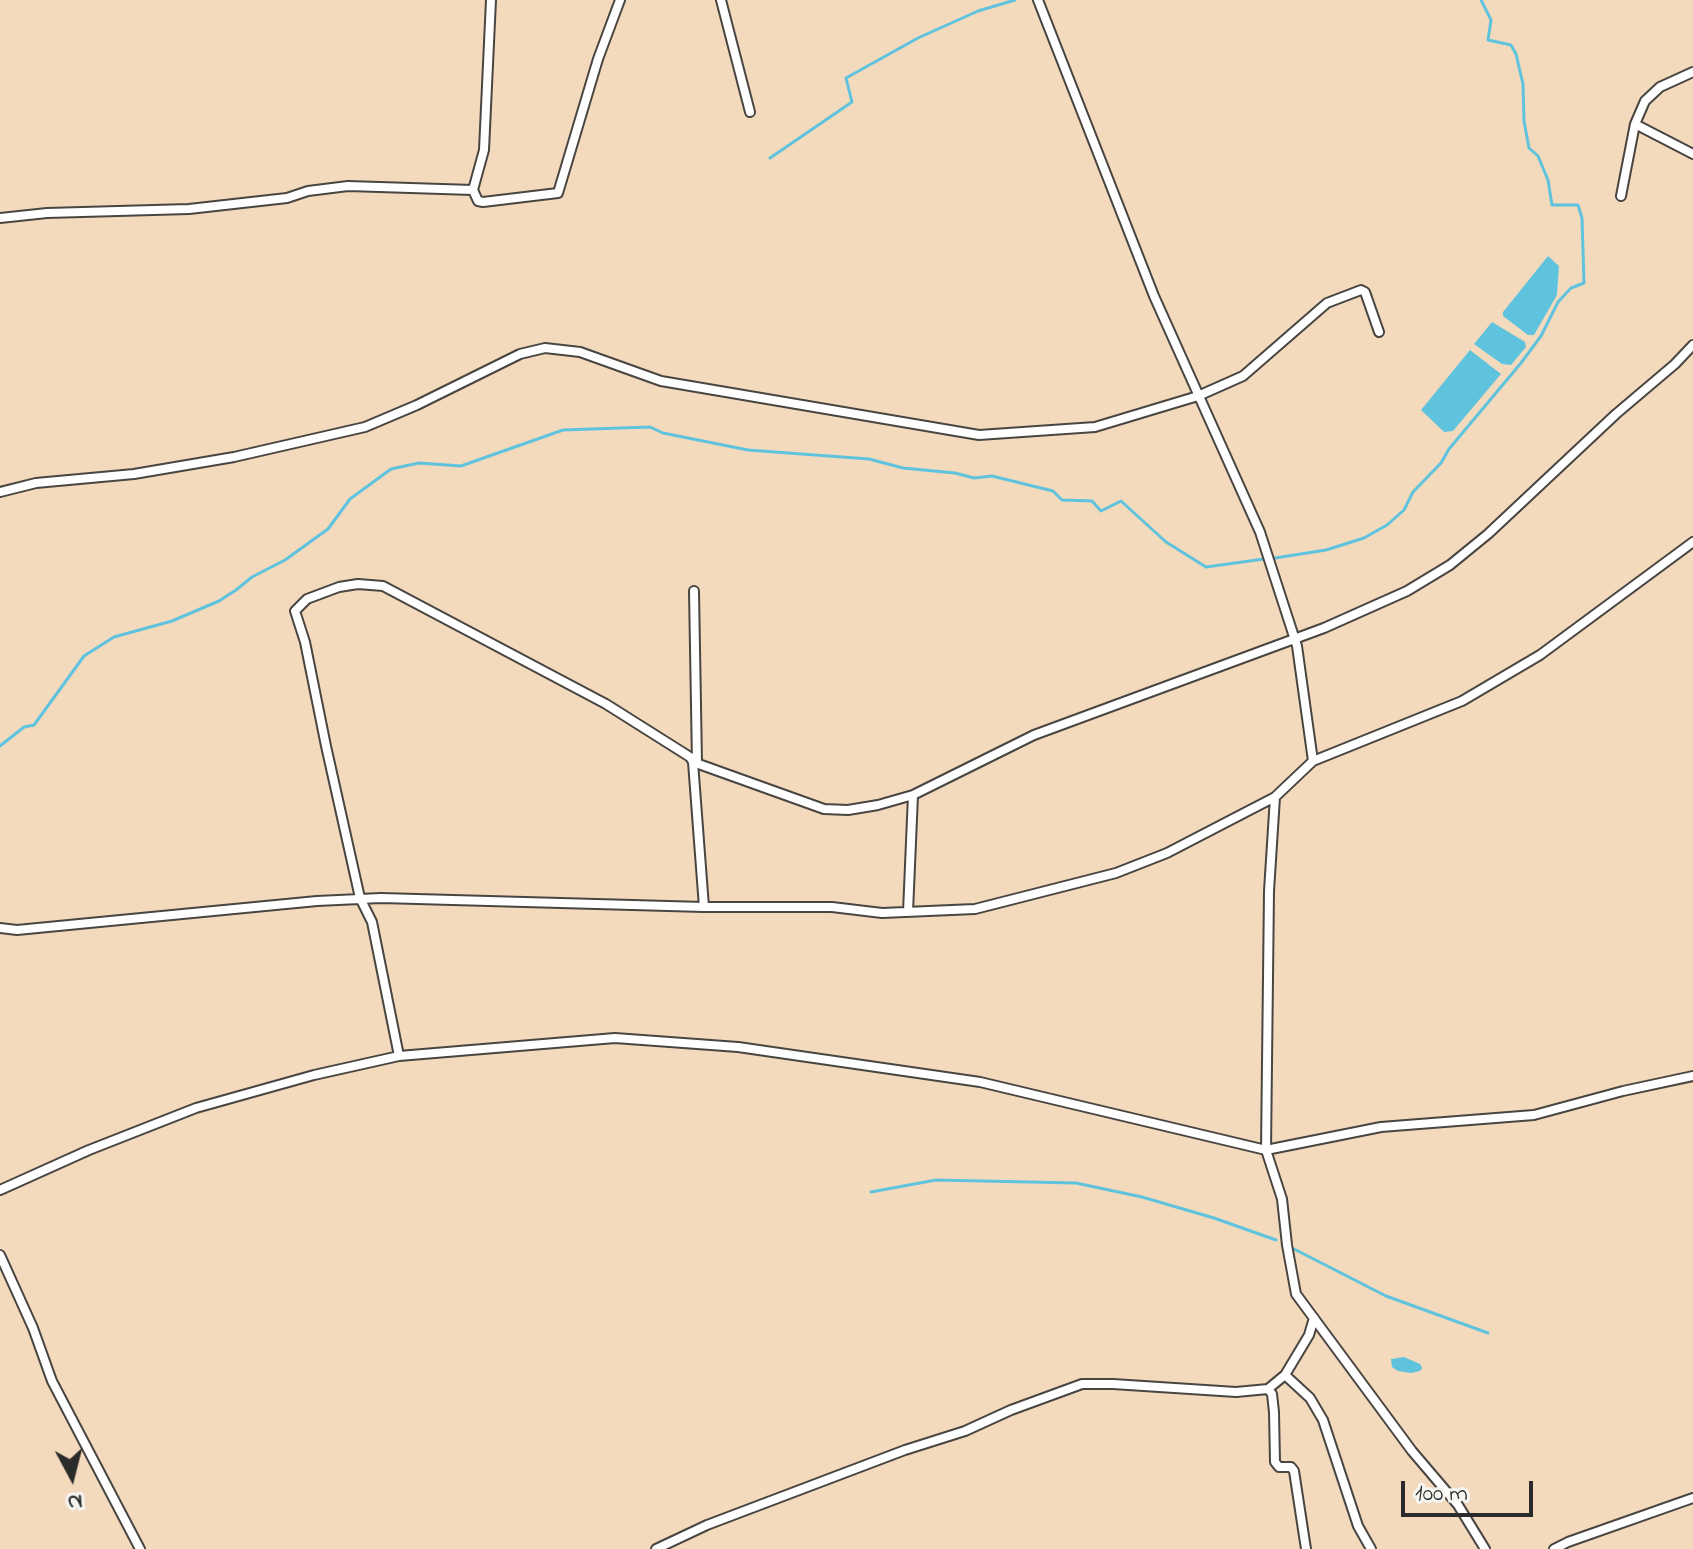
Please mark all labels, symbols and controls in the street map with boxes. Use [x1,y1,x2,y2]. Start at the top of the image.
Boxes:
north arrow [32,1437,112,1517]
scale bar [1405,1465,1537,1515]
text: 100 m [1415,1477,1468,1512]
text: N [66,1484,84,1518]

